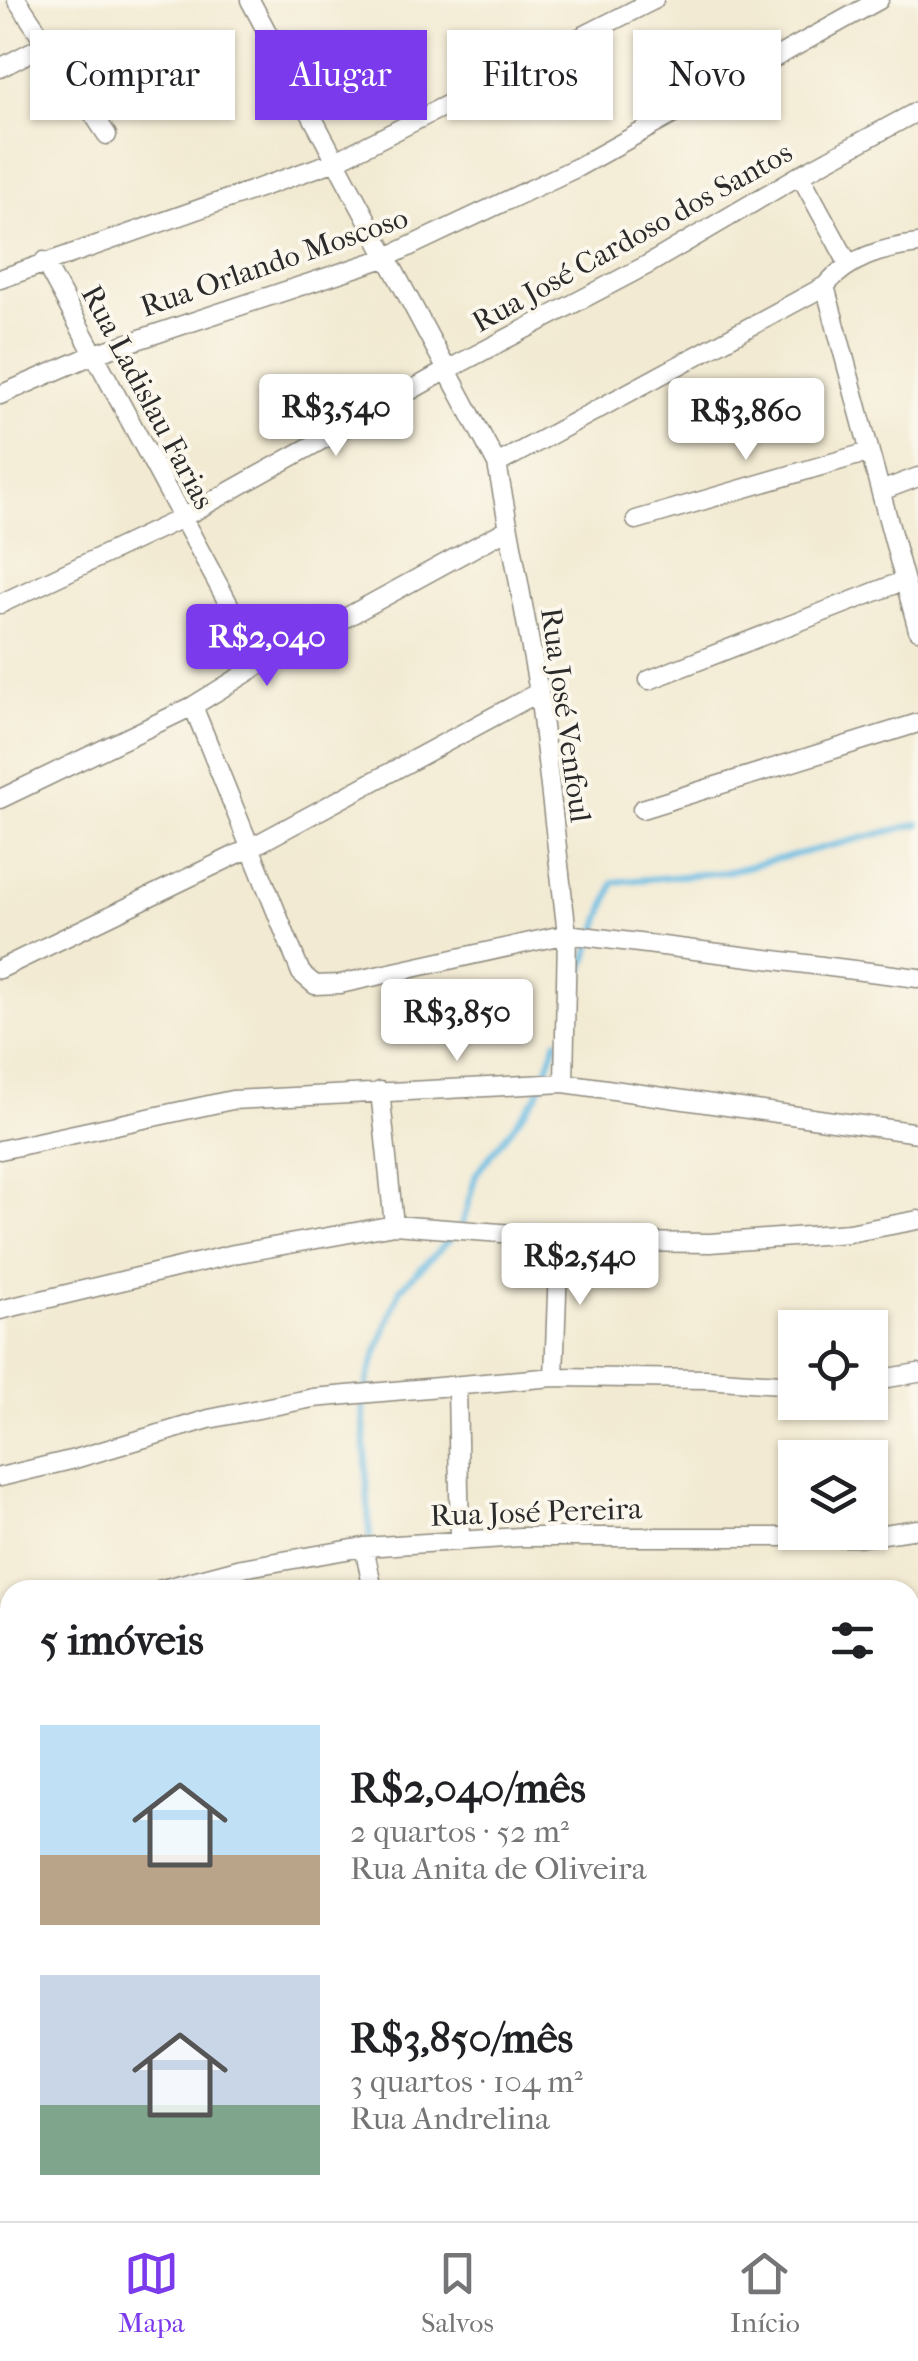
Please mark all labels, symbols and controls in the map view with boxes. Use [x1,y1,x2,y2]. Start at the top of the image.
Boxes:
chip: Comprar [30,30,235,120]
chip: Alugar [255,30,427,120]
chip: Filtros [447,30,613,120]
chip: Novo [633,30,781,120]
street label: Rua José Cardoso dos Santos [466,135,798,340]
street label: Rua Orlando Moscoso [136,200,412,325]
street label: Rua Ladislau Farias [74,279,221,515]
pin: R$3,540 [244,374,428,459]
pin: R$3,860 [654,378,838,463]
text: R$3,540 [281,388,391,425]
text: R$3,860 [690,392,802,429]
pin: R$2,040 [175,604,359,689]
street label: Rua José Venfoul [533,605,598,825]
text: R$2,040 [208,618,326,655]
pin: R$3,850 [365,979,549,1064]
text: R$3,850 [403,993,511,1030]
pin: R$2,540 [488,1223,672,1308]
text: R$2,540 [524,1237,636,1274]
map controls [778,1310,888,1550]
button: locate [778,1310,888,1420]
button: layers [778,1440,888,1550]
street label: Rua José Pereira [429,1491,644,1534]
icon: filters [825,1613,880,1668]
text: 5 imóveis [40,1616,204,1665]
text: R$2,040/mês [350,1764,586,1813]
icon: home [120,1765,240,1885]
text: 2 quartos · 52 m² [350,1813,569,1850]
text: Rua Anita de Oliveira [350,1850,646,1887]
text: R$3,850/mês [350,2014,573,2063]
icon: home [120,2015,240,2135]
text: 3 quartos · 104 m² [350,2063,583,2100]
text: Rua Andrelina [350,2100,550,2137]
tab: Mapa [118,2246,185,2339]
tab: Salvos [421,2246,494,2339]
tab: Início [730,2246,800,2339]

